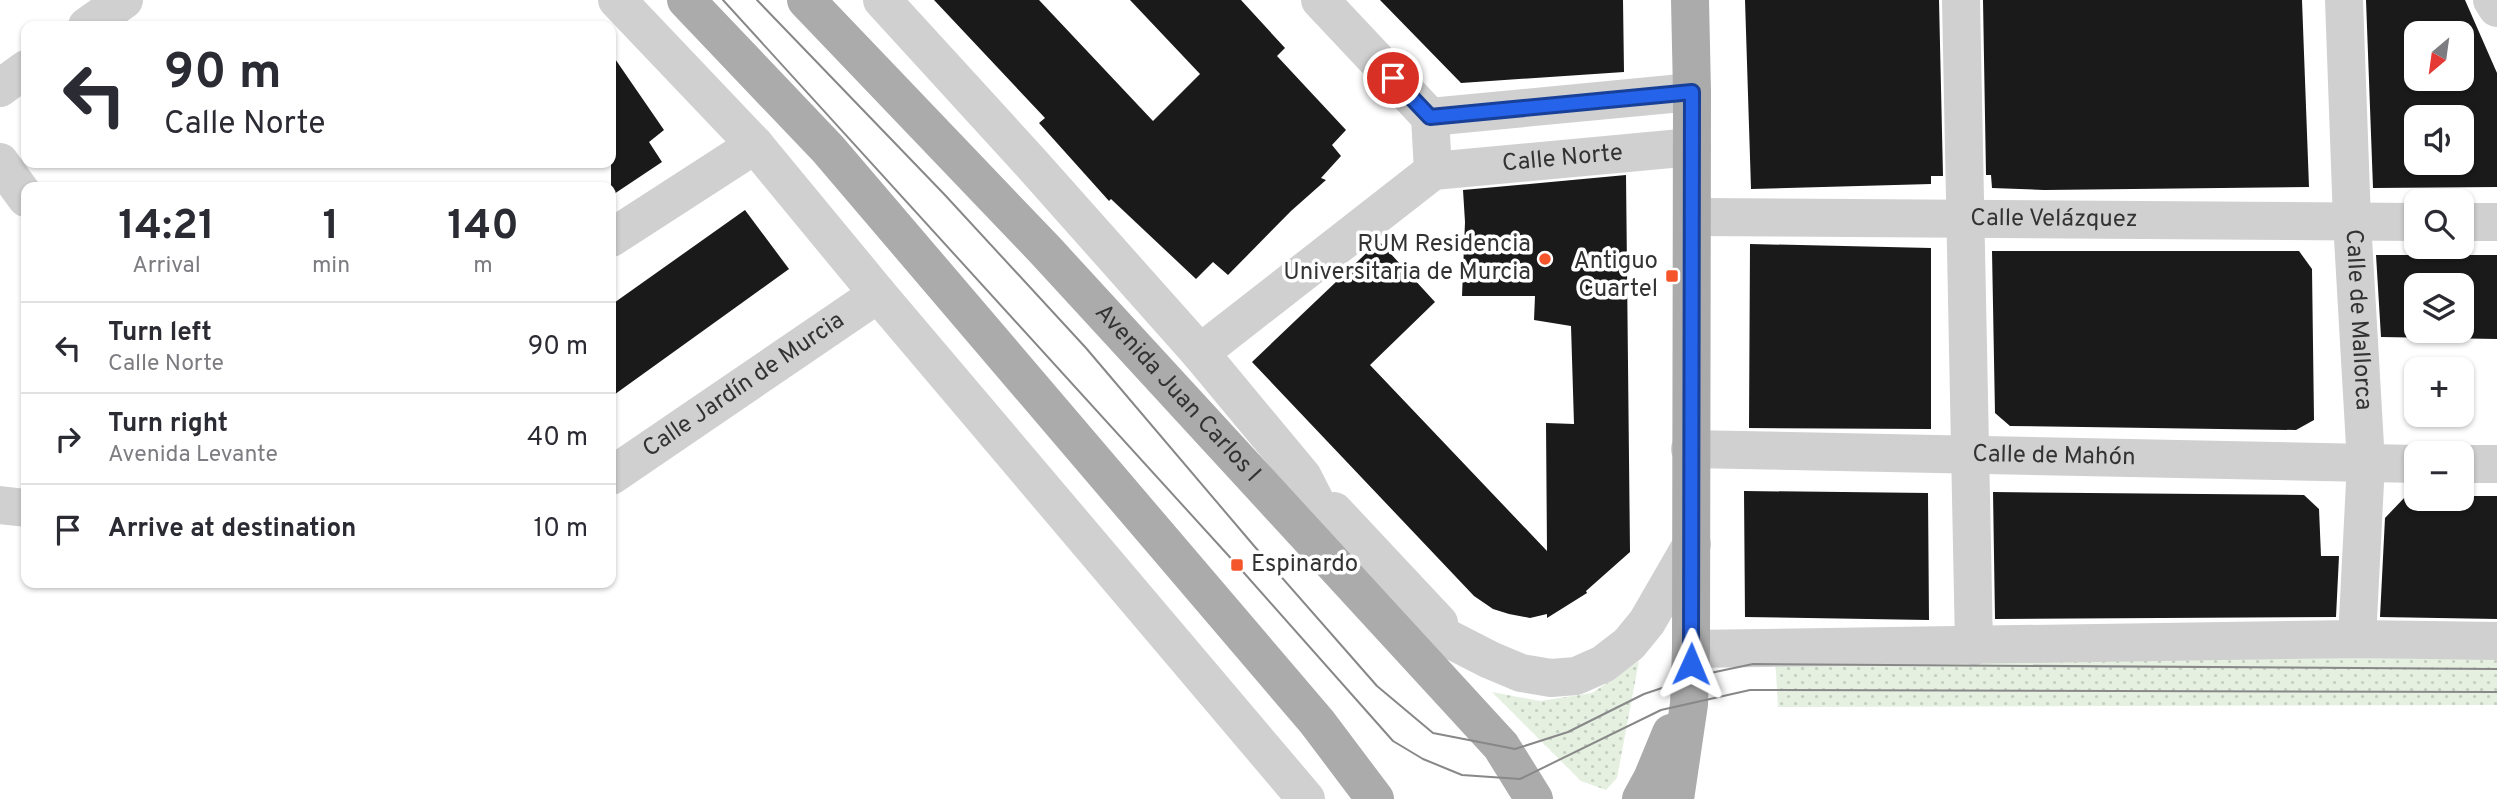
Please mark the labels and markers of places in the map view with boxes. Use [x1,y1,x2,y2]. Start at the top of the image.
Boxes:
pin [1363,48,1423,108]
place label: RUM Residencia Universitaria de Murcia [1283,230,1531,288]
place label: Antiguo Cuartel [1574,247,1658,305]
marker: RUM Residencia Universitaria de Murcia [1537,251,1553,267]
marker: Antiguo Cuartel [1664,268,1680,284]
place label: Espinardo [1251,550,1358,580]
marker: Espinardo [1229,557,1245,573]

